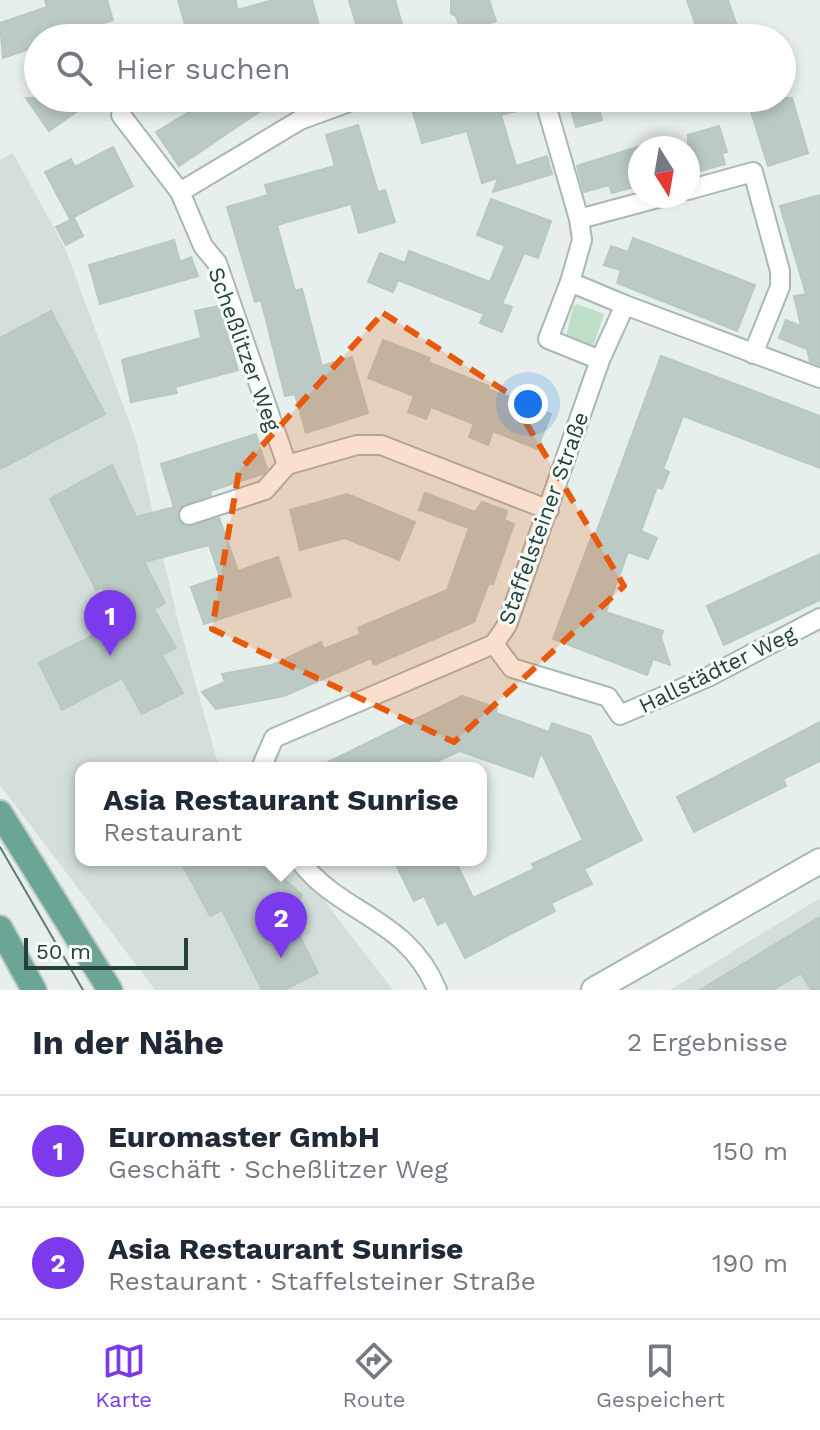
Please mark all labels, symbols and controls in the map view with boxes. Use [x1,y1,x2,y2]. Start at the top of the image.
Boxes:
search box [24,24,796,112]
icon: search [52,46,96,90]
text: Hier suchen [116,51,291,86]
north arrow [628,136,700,208]
street label: Scheßlitzer Weg [203,264,286,435]
your location [508,384,548,424]
street label: Staffelsteiner Straße [493,408,594,628]
pin: 1 [84,590,136,656]
street label: Hallstädter Weg [635,621,800,718]
popup [75,762,487,866]
text: Asia Restaurant Sunrise [103,782,459,817]
text: Restaurant [103,817,242,847]
pin: 2 [255,892,307,958]
scale bar [24,934,188,970]
text: 50 m [36,939,91,964]
text: In der Nähe [32,1022,224,1062]
text: 2 Ergebnisse [627,1027,788,1057]
text: Euromaster GmbH [108,1119,380,1154]
text: 1 [52,1136,64,1166]
text: 150 m [713,1136,788,1166]
text: Geschäft · Scheßlitzer Weg [108,1154,448,1184]
text: Asia Restaurant Sunrise [108,1231,463,1266]
text: 2 [50,1248,66,1278]
text: 190 m [712,1248,788,1278]
text: Restaurant · Staffelsteiner Straße [108,1266,536,1296]
tab: Karte [95,1339,152,1412]
tab: Route [343,1339,406,1412]
tab: Gespeichert [596,1339,725,1412]

